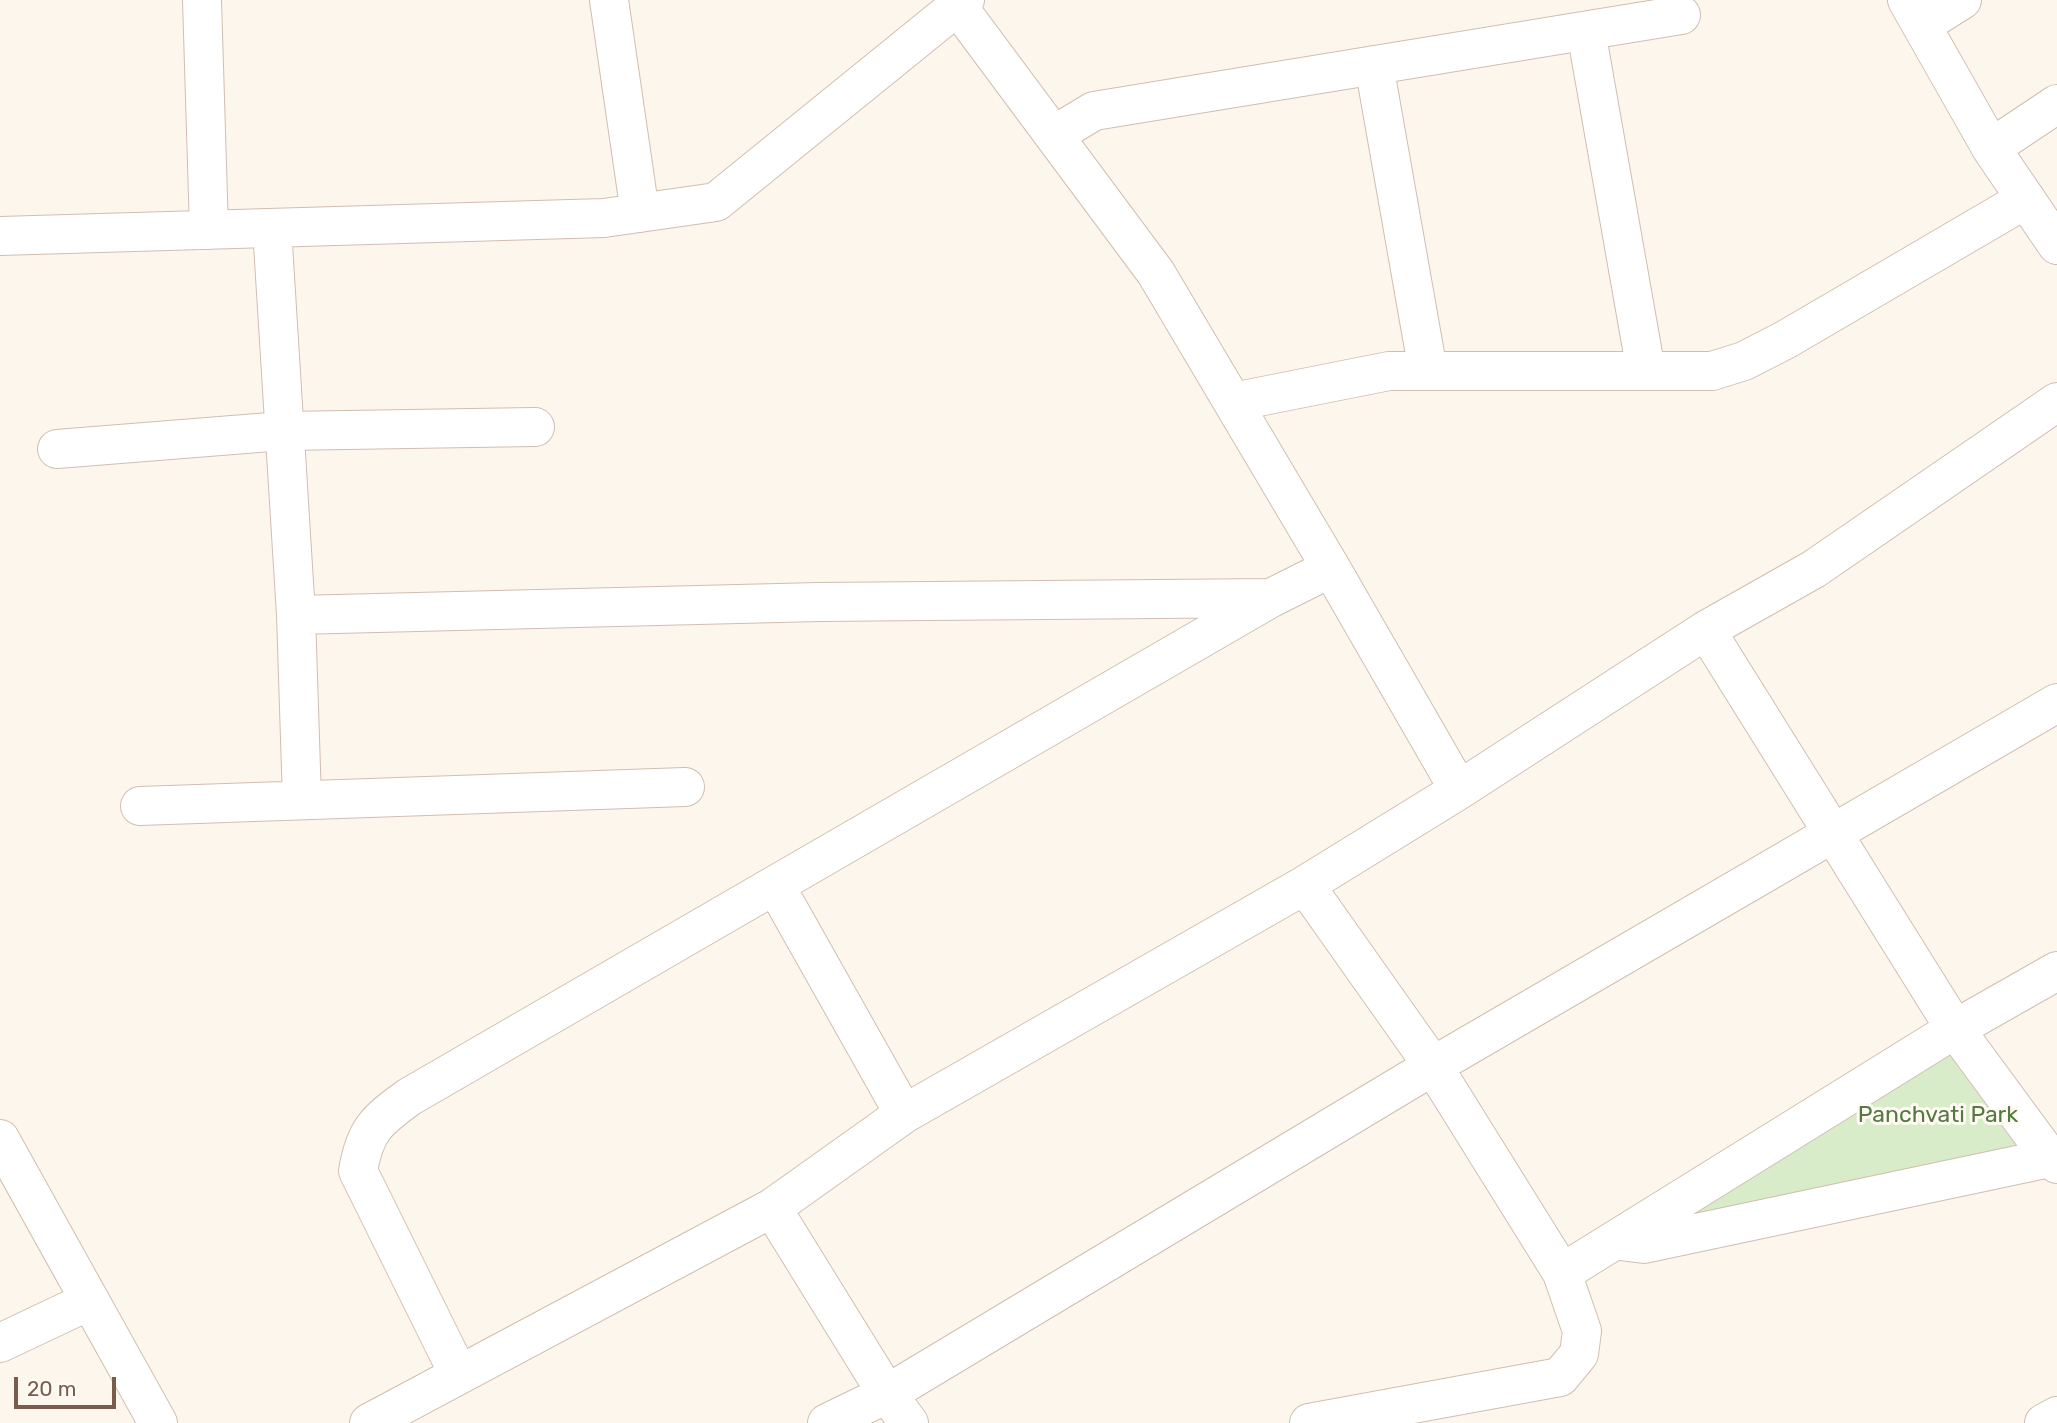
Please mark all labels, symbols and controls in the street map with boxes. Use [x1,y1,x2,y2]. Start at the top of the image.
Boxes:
park label: Panchvati Park [1858,1101,2018,1129]
scale bar [18,1364,119,1408]
text: 20 m [27,1376,76,1401]

